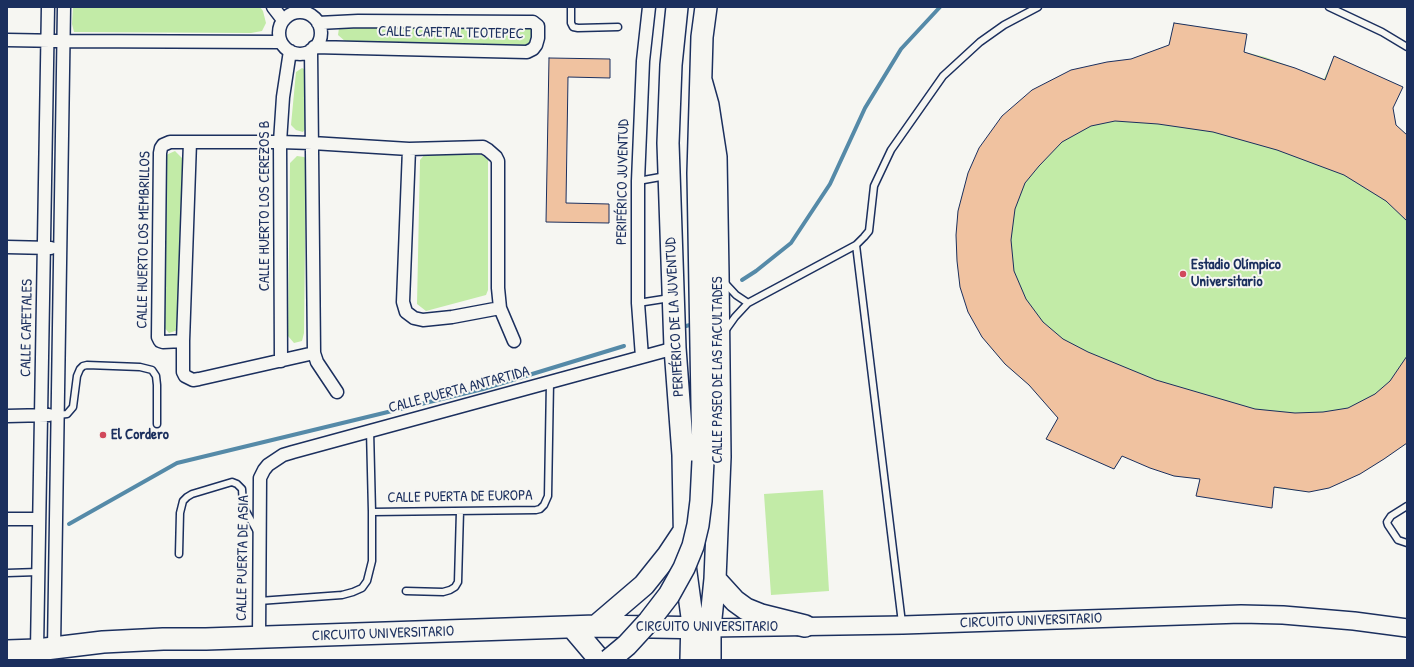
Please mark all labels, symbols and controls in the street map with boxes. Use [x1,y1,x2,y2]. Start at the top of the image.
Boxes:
street label: CALLE CAFETAL TEOTEPEC [378,23,524,43]
street label: PERIFÉRICO JUVENTUD [613,119,633,245]
street label: CALLE HUERTO LOS CEREZOS B [256,121,274,291]
street label: CALLE HUERTO LOS MEMBRILLOS [133,151,155,329]
street label: PERIFÉRICO DE LA JUVENTUD [662,237,688,397]
place label: Estadio Olímpico Universitario [1191,256,1281,291]
marker: Estadio Olímpico Universitario [1178,269,1188,279]
street label: CALLE PASEO DE LAS FACULTADES [709,276,727,464]
street label: CALLE CAFETALES [17,279,37,377]
street label: CALLE PUERTA ANTARTIDA [387,363,531,417]
place label: El Cordero [111,426,169,444]
marker: El Cordero [98,430,108,440]
street label: CALLE PUERTA DE EUROPA [387,487,533,507]
street label: CALLE PUERTA DE ASIA [233,495,253,621]
street label: CIRCUITO UNIVERSITARIO [960,610,1102,632]
street label: CIRCUITO UNIVERSITARIO [636,618,778,636]
street label: CIRCUITO UNIVERSITARIO [312,623,454,645]

